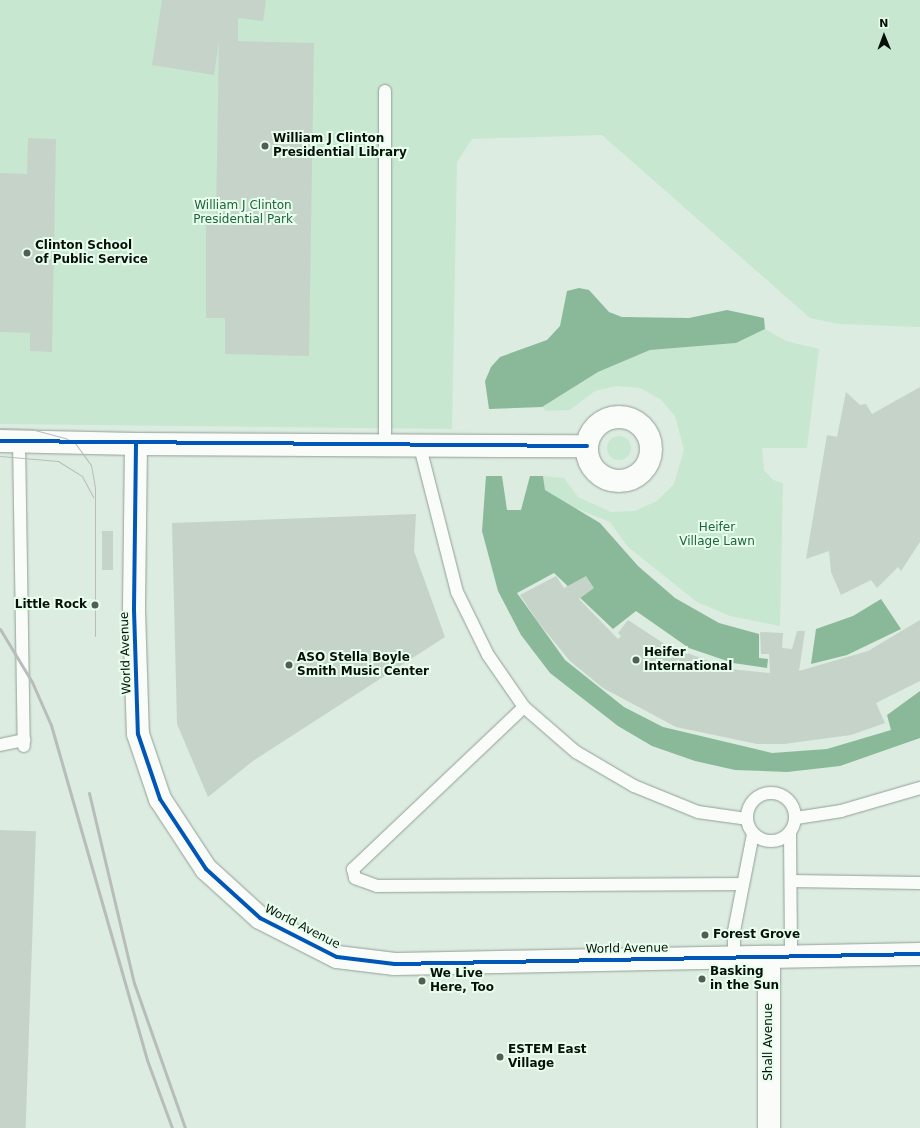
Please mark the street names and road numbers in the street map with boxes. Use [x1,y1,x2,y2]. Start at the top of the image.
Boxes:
street label: World Avenue [117,611,135,695]
street label: World Avenue [262,902,342,952]
street label: World Avenue [585,941,669,957]
street label: Shall Avenue [762,1003,776,1081]

